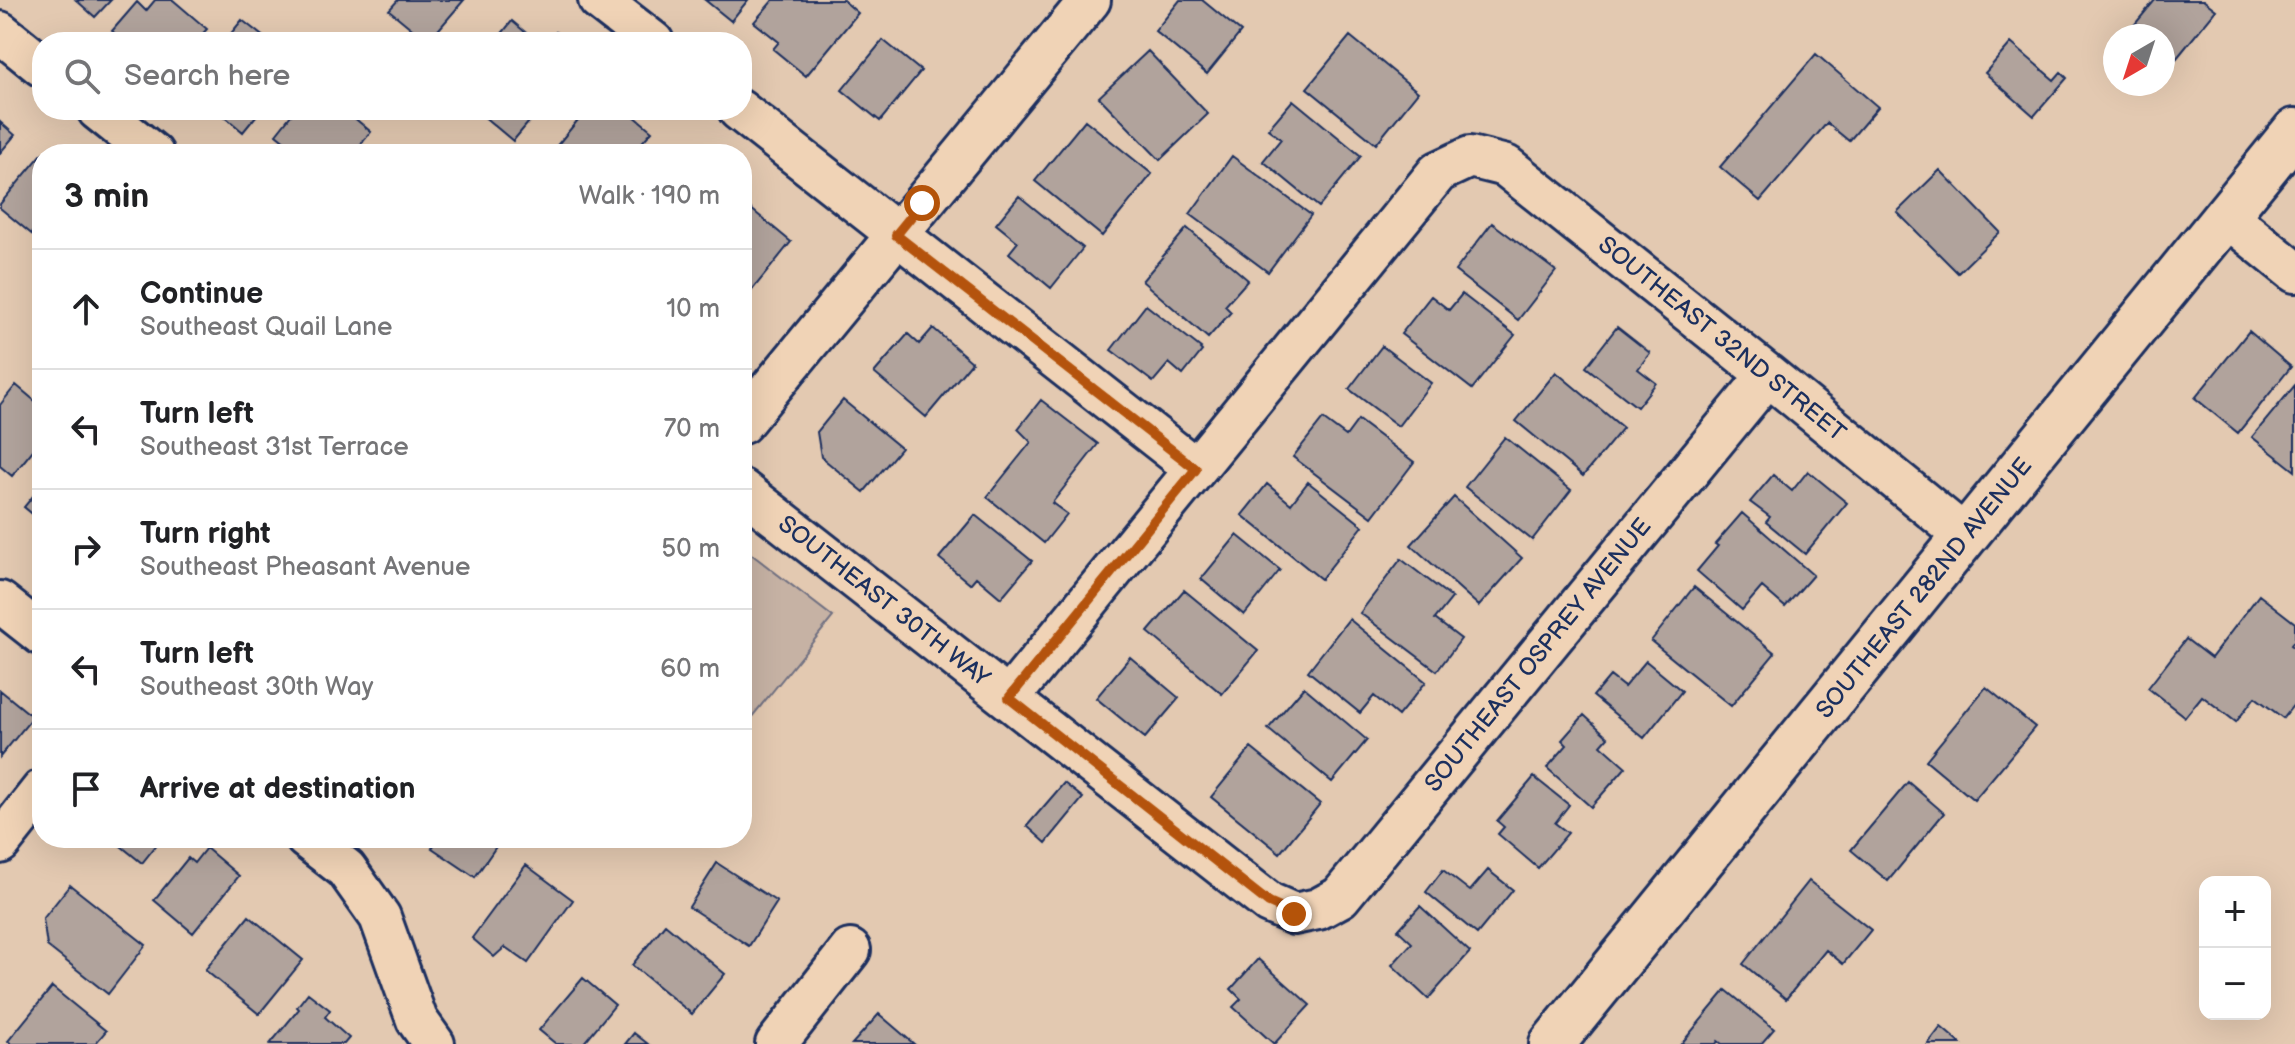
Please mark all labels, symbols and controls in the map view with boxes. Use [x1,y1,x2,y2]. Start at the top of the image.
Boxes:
north arrow [2103,24,2175,96]
search box [32,32,752,120]
icon: search [60,54,104,98]
text: Search here [124,58,290,94]
text: 3 min [64,176,149,217]
text: Walk · 190 m [579,181,720,212]
route start [904,185,940,221]
street label: SOUTHEAST 32ND STREET [1592,230,1852,448]
text: Continue [140,276,263,312]
icon: ahead [64,287,108,331]
text: 10 m [666,294,720,325]
text: Southeast Quail Lane [140,312,392,343]
text: Turn left [140,396,254,432]
icon: left [64,407,108,451]
text: 70 m [663,414,720,445]
text: Southeast 31st Terrace [140,432,409,463]
street label: SOUTHEAST 282ND AVENUE [1810,452,2038,724]
street label: SOUTHEAST 30TH WAY [772,509,996,693]
street label: SOUTHEAST OSPREY AVENUE [1419,512,1657,798]
text: Turn right [140,516,271,552]
icon: right [64,527,108,571]
text: 50 m [661,534,720,565]
text: Southeast Pheasant Avenue [140,552,470,583]
text: Turn left [140,636,254,672]
icon: left [64,647,108,691]
text: 60 m [660,654,720,685]
text: Southeast 30th Way [140,672,373,703]
icon: arrive [64,767,108,811]
text: Arrive at destination [140,771,416,807]
map controls [2199,876,2271,1020]
button: + [2199,876,2271,948]
route end [1276,896,1312,932]
button: − [2199,948,2271,1020]

